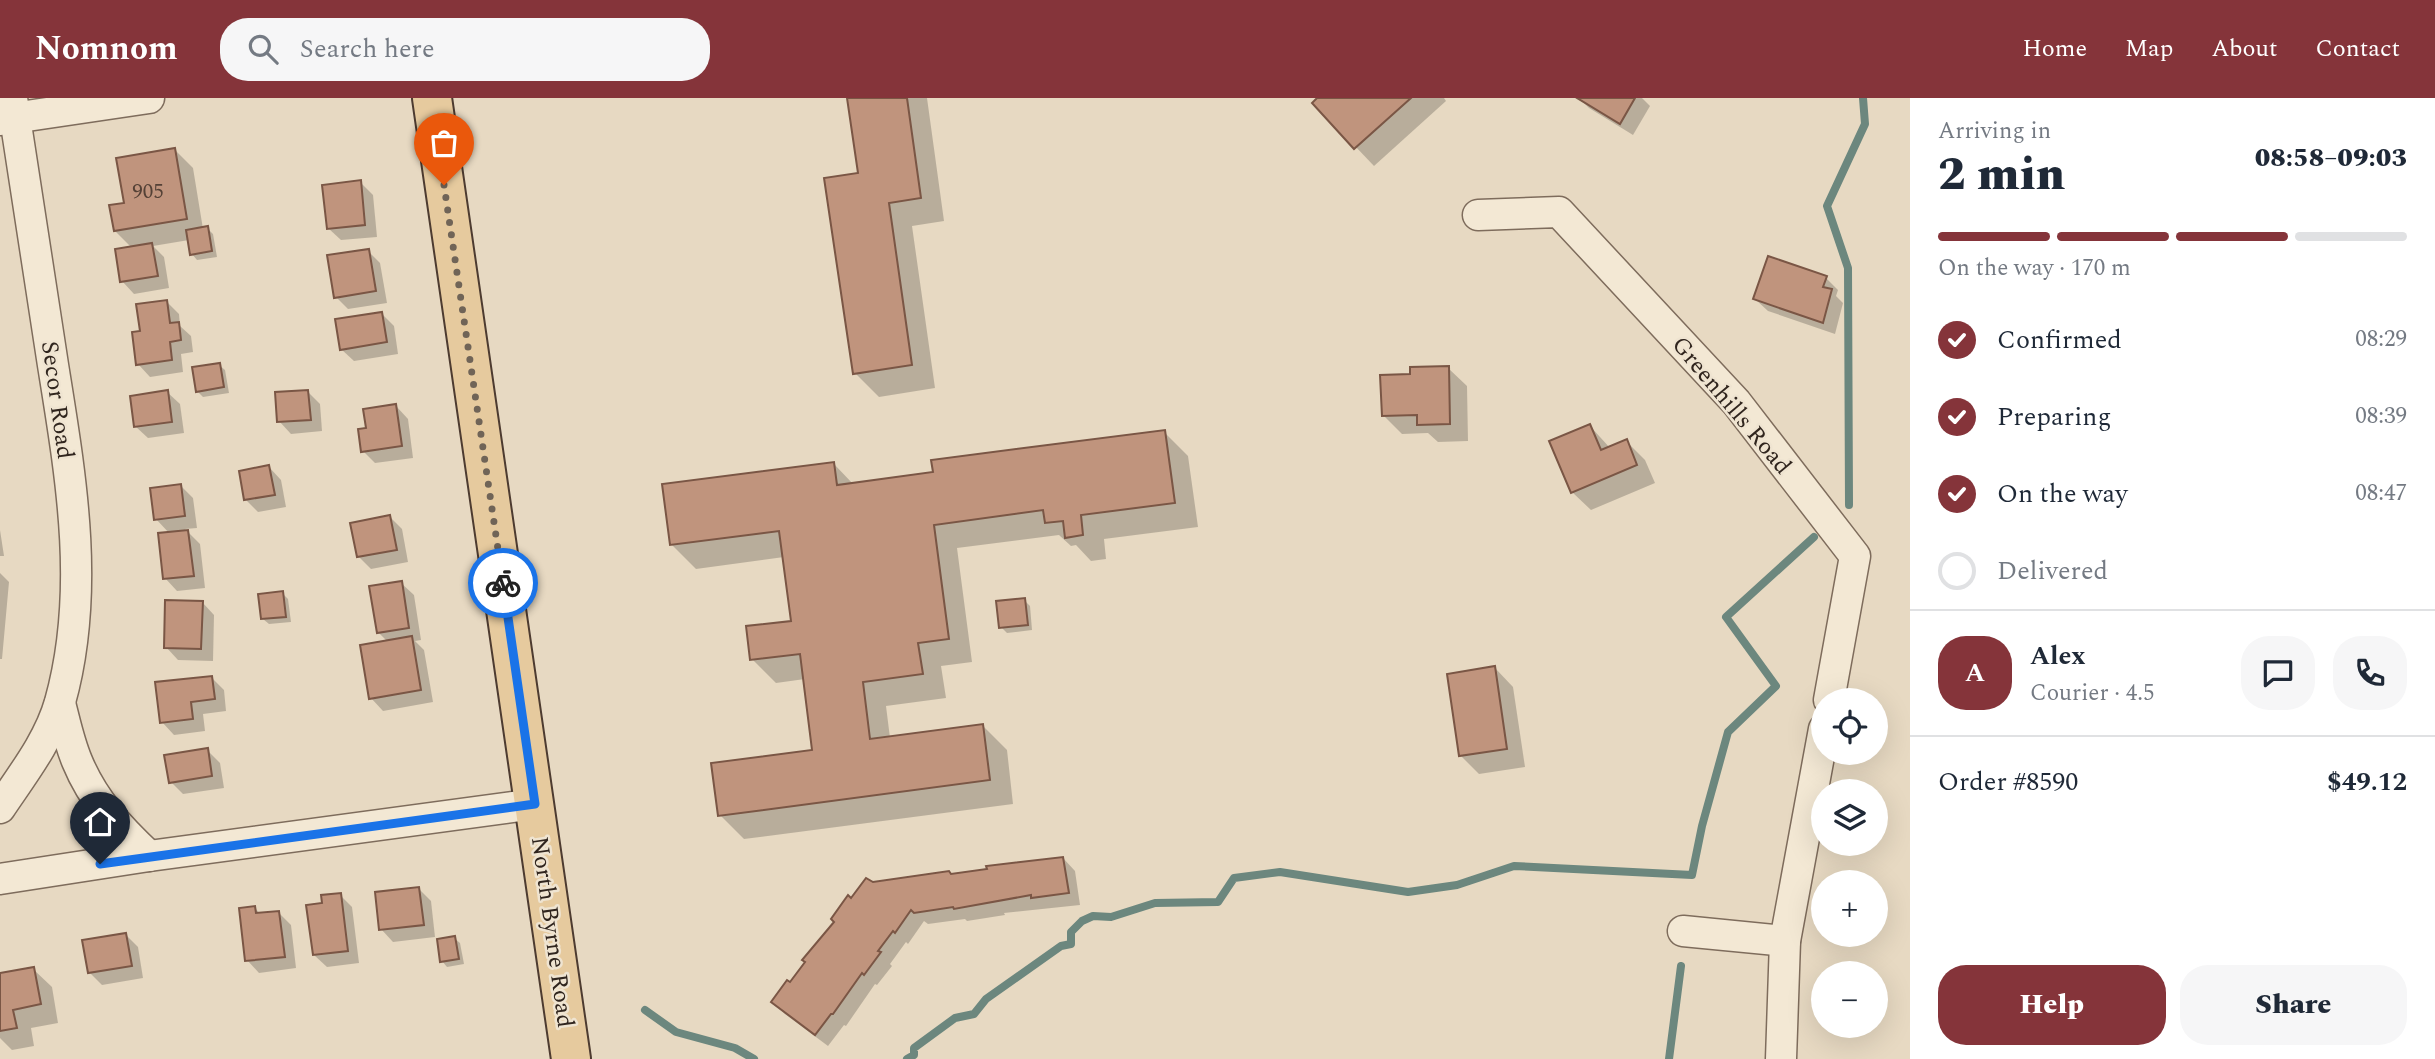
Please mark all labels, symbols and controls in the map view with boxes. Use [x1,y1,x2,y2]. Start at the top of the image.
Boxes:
search box [220,18,710,81]
text: Nomnom [35,24,178,74]
text: Search here [300,29,435,69]
icon: search [244,30,282,68]
text: Home [2022,31,2087,67]
text: Map [2125,31,2173,67]
text: About [2211,31,2277,67]
text: Contact [2315,31,2400,67]
pin [414,113,474,185]
text: Arriving in [1938,114,2051,149]
icon: bag [425,124,463,162]
text: 08:58–09:03 [2255,138,2407,178]
text: 2 min [1938,140,2065,210]
house number: 905 [132,176,164,208]
text: On the way · 170 m [1938,251,2131,286]
text: Confirmed [1997,320,2122,360]
icon: check [1938,321,1976,359]
text: 08:29 [2355,322,2407,357]
street label: Greenhills Road [1662,329,1800,483]
street label: Secor Road [31,339,83,462]
text: Preparing [1997,397,2111,437]
icon: check [1938,398,1976,436]
text: 08:39 [2355,399,2407,434]
text: On the way [1997,474,2128,514]
icon: check [1938,475,1976,513]
text: 08:47 [2355,476,2407,511]
courier [468,548,538,618]
text: Delivered [1997,551,2108,591]
icon: bike [484,564,522,602]
text: Alex [2030,636,2085,676]
button: chat [2241,636,2315,710]
button: phone [2333,636,2407,710]
text: A [1965,653,1985,693]
text: Courier · 4.5 [2030,676,2155,711]
map controls [1811,688,1888,1038]
button: locate [1811,688,1888,765]
text: Order #8590 [1938,762,2078,802]
text: $49.12 [2327,762,2407,802]
button: layers [1811,779,1888,856]
pin [70,792,130,864]
icon: home [81,803,119,841]
street label: North Byrne Road [521,834,583,1030]
button: + [1811,870,1888,947]
button: − [1811,961,1888,1038]
button: Help [1938,965,2166,1045]
button: Share [2180,965,2407,1045]

